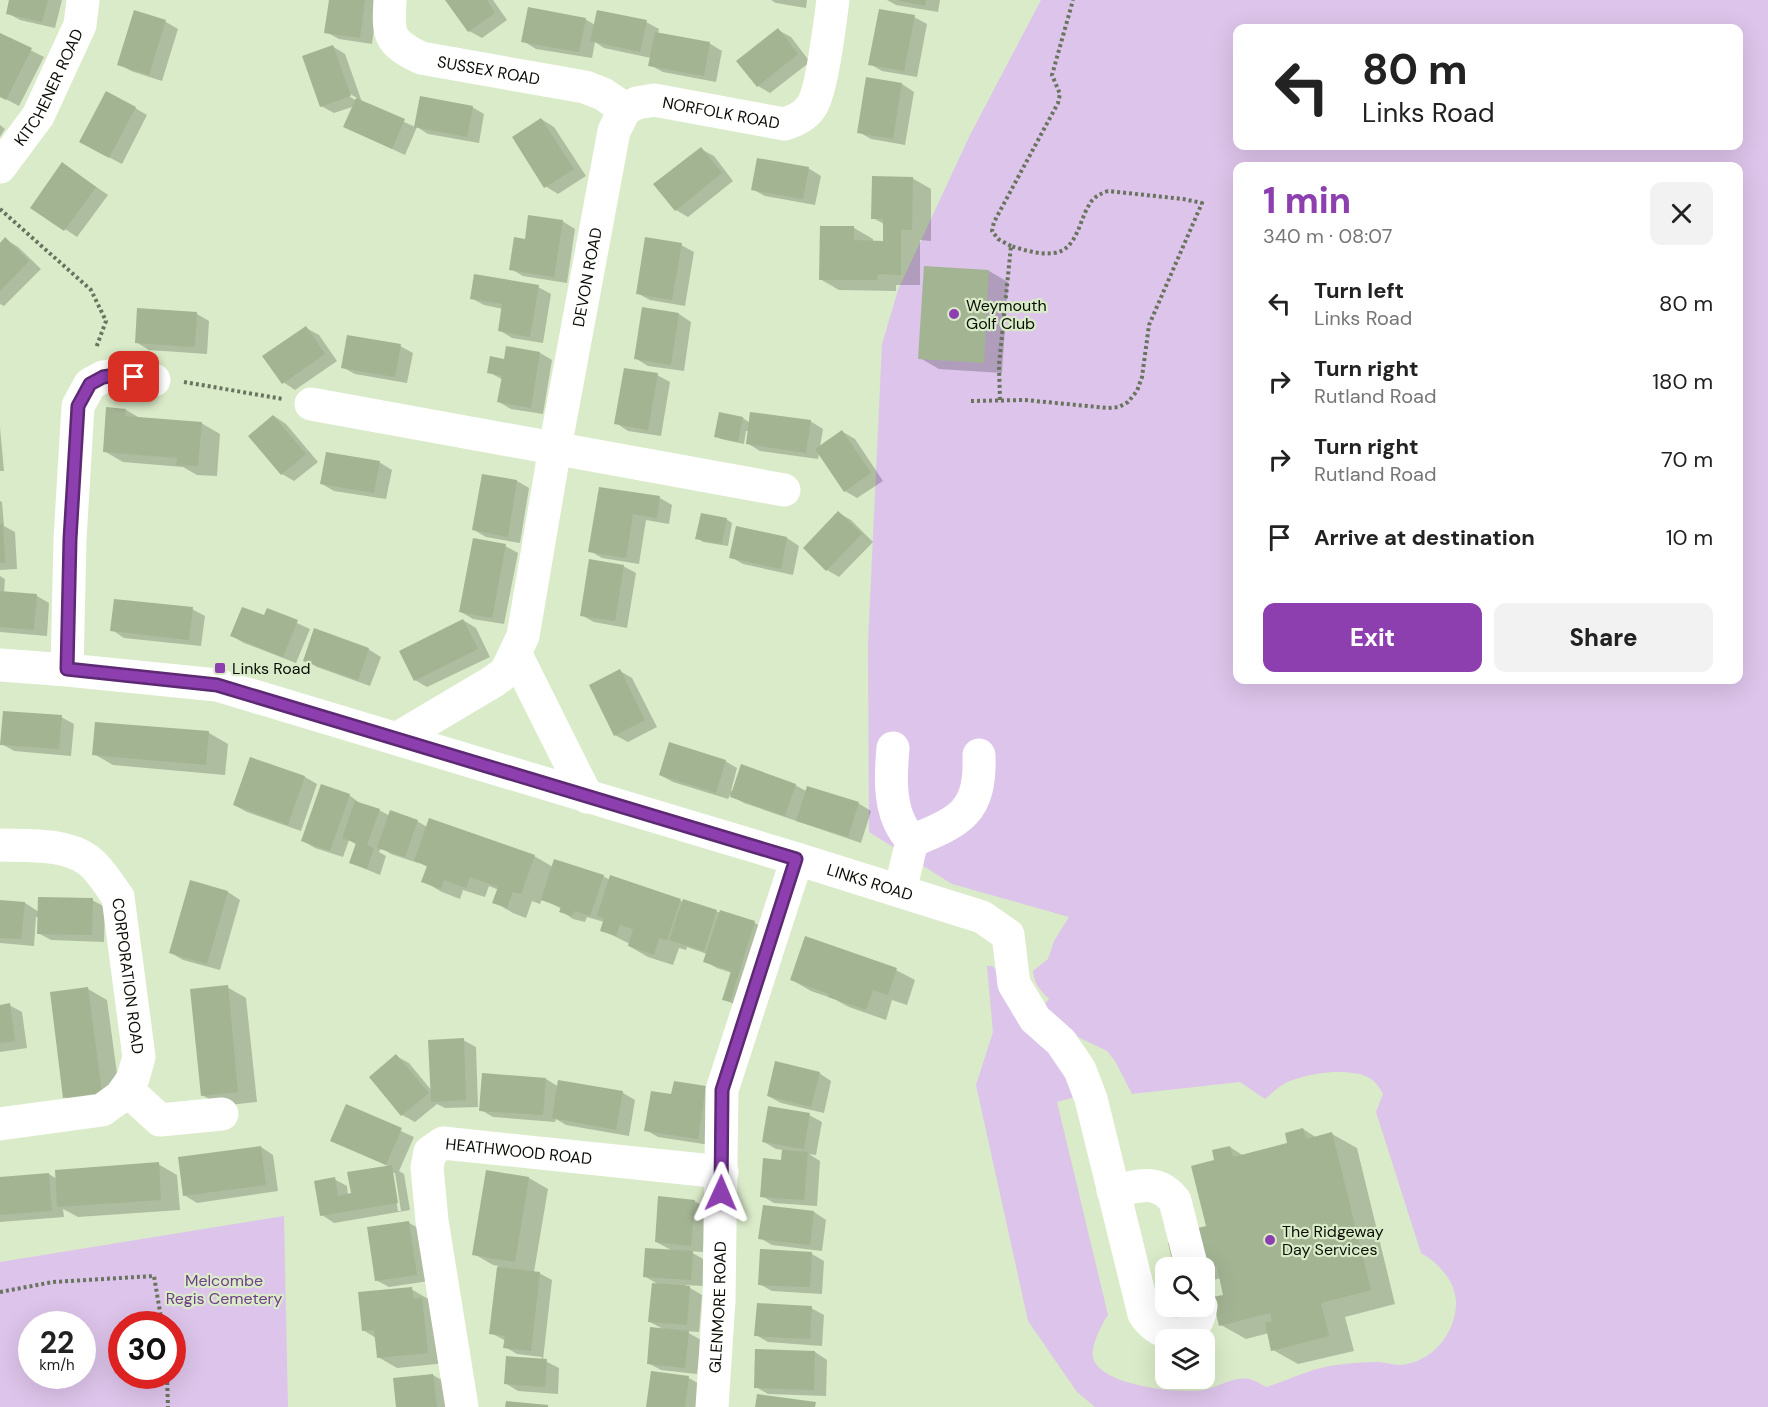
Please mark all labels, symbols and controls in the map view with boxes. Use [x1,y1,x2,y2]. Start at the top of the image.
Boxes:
street label: KITCHENER ROAD [9,25,87,150]
text: 80 m [1362,42,1468,97]
icon: left [1263,48,1341,126]
street label: SUSSEX ROAD [436,51,542,89]
street label: NORFOLK ROAD [661,91,781,134]
text: Links Road [1362,95,1495,130]
text: 1 min [1263,177,1351,224]
button: close [1650,182,1713,245]
text: 340 m · 08:07 [1263,223,1392,249]
street label: DEVON ROAD [567,226,606,329]
text: Turn left [1314,276,1404,305]
icon: left [1263,287,1296,320]
text: 80 m [1659,289,1713,318]
place label: Weymouth Golf Club [966,295,1047,334]
text: Links Road [1314,305,1412,331]
marker: Weymouth Golf Club [947,307,961,321]
pin [108,351,159,402]
text: Turn right [1314,354,1419,383]
icon: arrive [117,360,150,393]
icon: right [1263,365,1296,398]
text: 180 m [1652,367,1713,396]
text: Rutland Road [1314,383,1436,409]
text: Turn right [1314,432,1419,461]
icon: right [1263,443,1296,476]
text: 70 m [1661,445,1713,474]
text: Rutland Road [1314,461,1436,487]
icon: arrive [1263,521,1296,554]
text: Arrive at destination [1314,523,1535,552]
text: 10 m [1666,523,1713,552]
button: Exit [1263,603,1482,672]
button: Share [1494,603,1713,672]
place label: Links Road [232,658,311,679]
marker: Links Road [213,661,227,675]
street label: LINKS ROAD [824,859,916,905]
street label: CORPORATION ROAD [108,897,149,1055]
street label: HEATHWOOD ROAD [445,1133,593,1169]
position arrow [689,1161,753,1225]
place label: The Ridgeway Day Services [1282,1221,1384,1260]
marker: The Ridgeway Day Services [1263,1233,1277,1247]
street label: GLENMORE ROAD [704,1241,730,1374]
map controls [1155,1257,1215,1389]
button: search [1155,1257,1215,1317]
park label: Melcombe Regis Cemetery [166,1270,282,1309]
speed limit sign: 30 [108,1311,186,1389]
text: 22 [40,1323,74,1362]
button: layers [1155,1329,1215,1389]
text: km/h [39,1355,75,1375]

